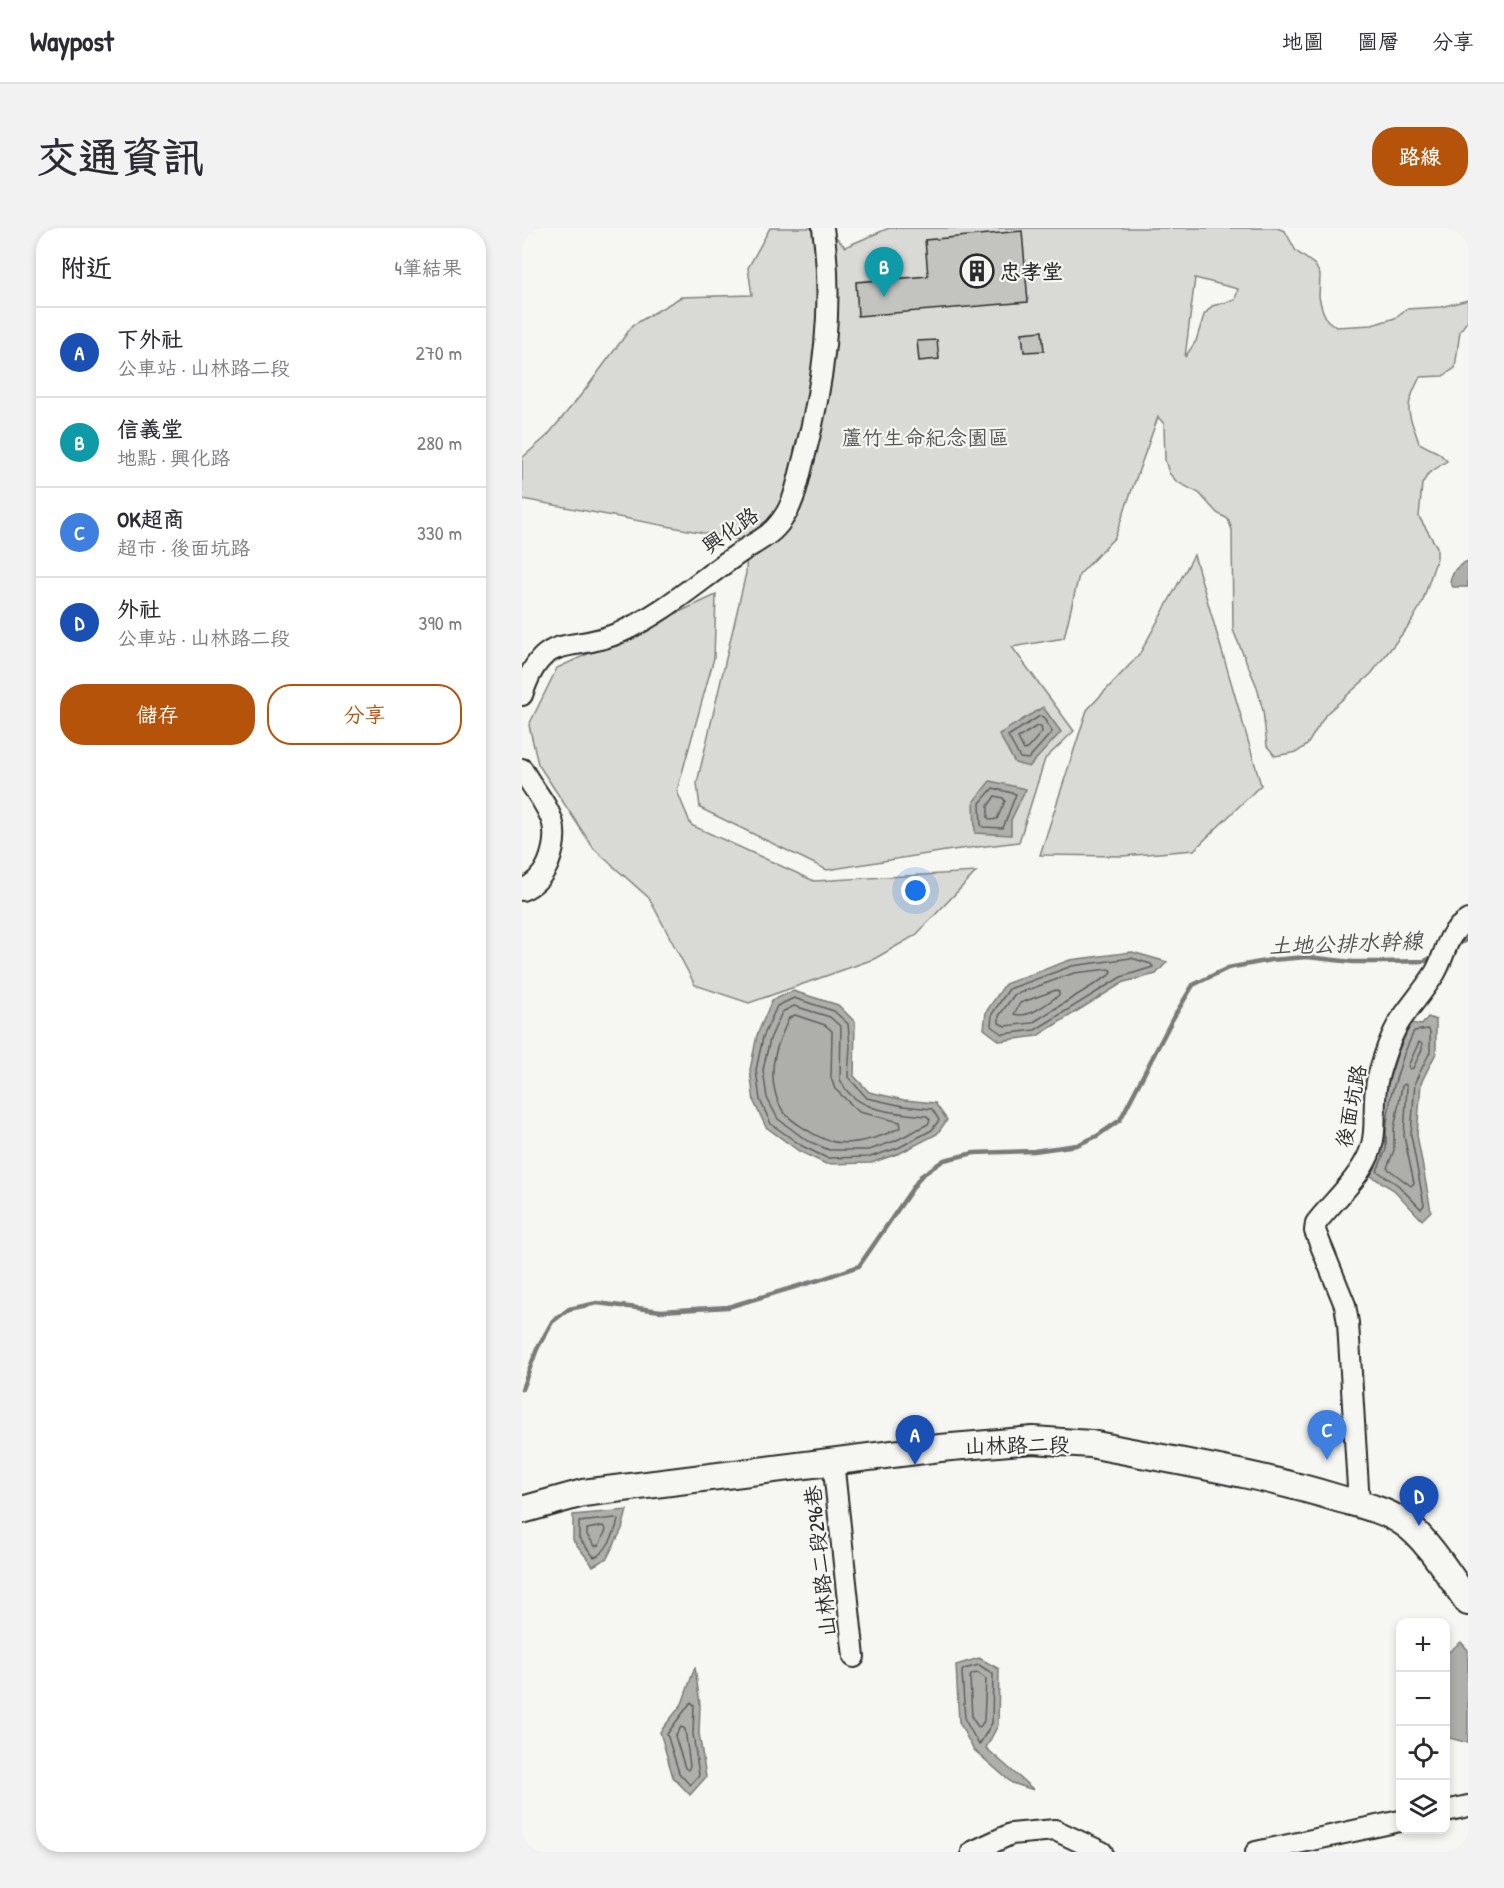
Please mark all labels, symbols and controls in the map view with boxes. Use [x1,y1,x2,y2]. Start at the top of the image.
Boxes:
text: Waypost [30,22,114,60]
text: 地圖 [1282,27,1324,56]
text: 圖層 [1357,27,1399,56]
text: 分享 [1432,27,1474,56]
button: 路線 [1372,127,1468,186]
text: 交通資訊 [36,128,204,185]
pin: B [864,248,904,297]
text: 附近 [60,250,112,285]
building icon: 忠孝堂 [959,253,995,289]
text: 4筆結果 [395,254,462,281]
place label: 忠孝堂 [1000,257,1063,286]
text: 下外社 [117,324,183,354]
text: A [75,339,84,366]
text: 270 m [416,339,462,366]
text: 公車站 · 山林路二段 [117,354,290,381]
text: 信義堂 [117,414,183,444]
park label: 蘆竹生命紀念園區 [841,423,1009,452]
text: B [74,429,85,456]
text: 280 m [417,429,462,456]
text: 地點 · 興化路 [117,444,230,471]
street label: 興化路 [696,500,764,560]
text: OK超商 [117,504,185,534]
text: C [74,519,85,546]
text: 330 m [417,519,462,546]
text: 超市 · 後面坑路 [117,534,250,561]
text: 外社 [117,594,161,624]
text: D [75,609,84,636]
text: 390 m [419,609,462,636]
text: 公車站 · 山林路二段 [117,624,290,651]
button: 儲存 [60,684,255,745]
button: 分享 [267,684,462,745]
your location [901,876,930,905]
water label: 土地公排水幹線 [1269,925,1424,961]
street label: 後面坑路 [1329,1062,1373,1150]
pin: C [1308,1410,1346,1460]
pin: A [896,1416,934,1465]
street label: 山林路二段 [964,1430,1070,1460]
pin: D [1400,1476,1438,1526]
street label: 山林路二段296巷 [798,1484,842,1638]
map controls [1396,1618,1450,1834]
button: + [1396,1618,1450,1672]
button: − [1396,1672,1450,1726]
button: locate [1396,1726,1450,1780]
button: layers [1396,1780,1450,1834]

